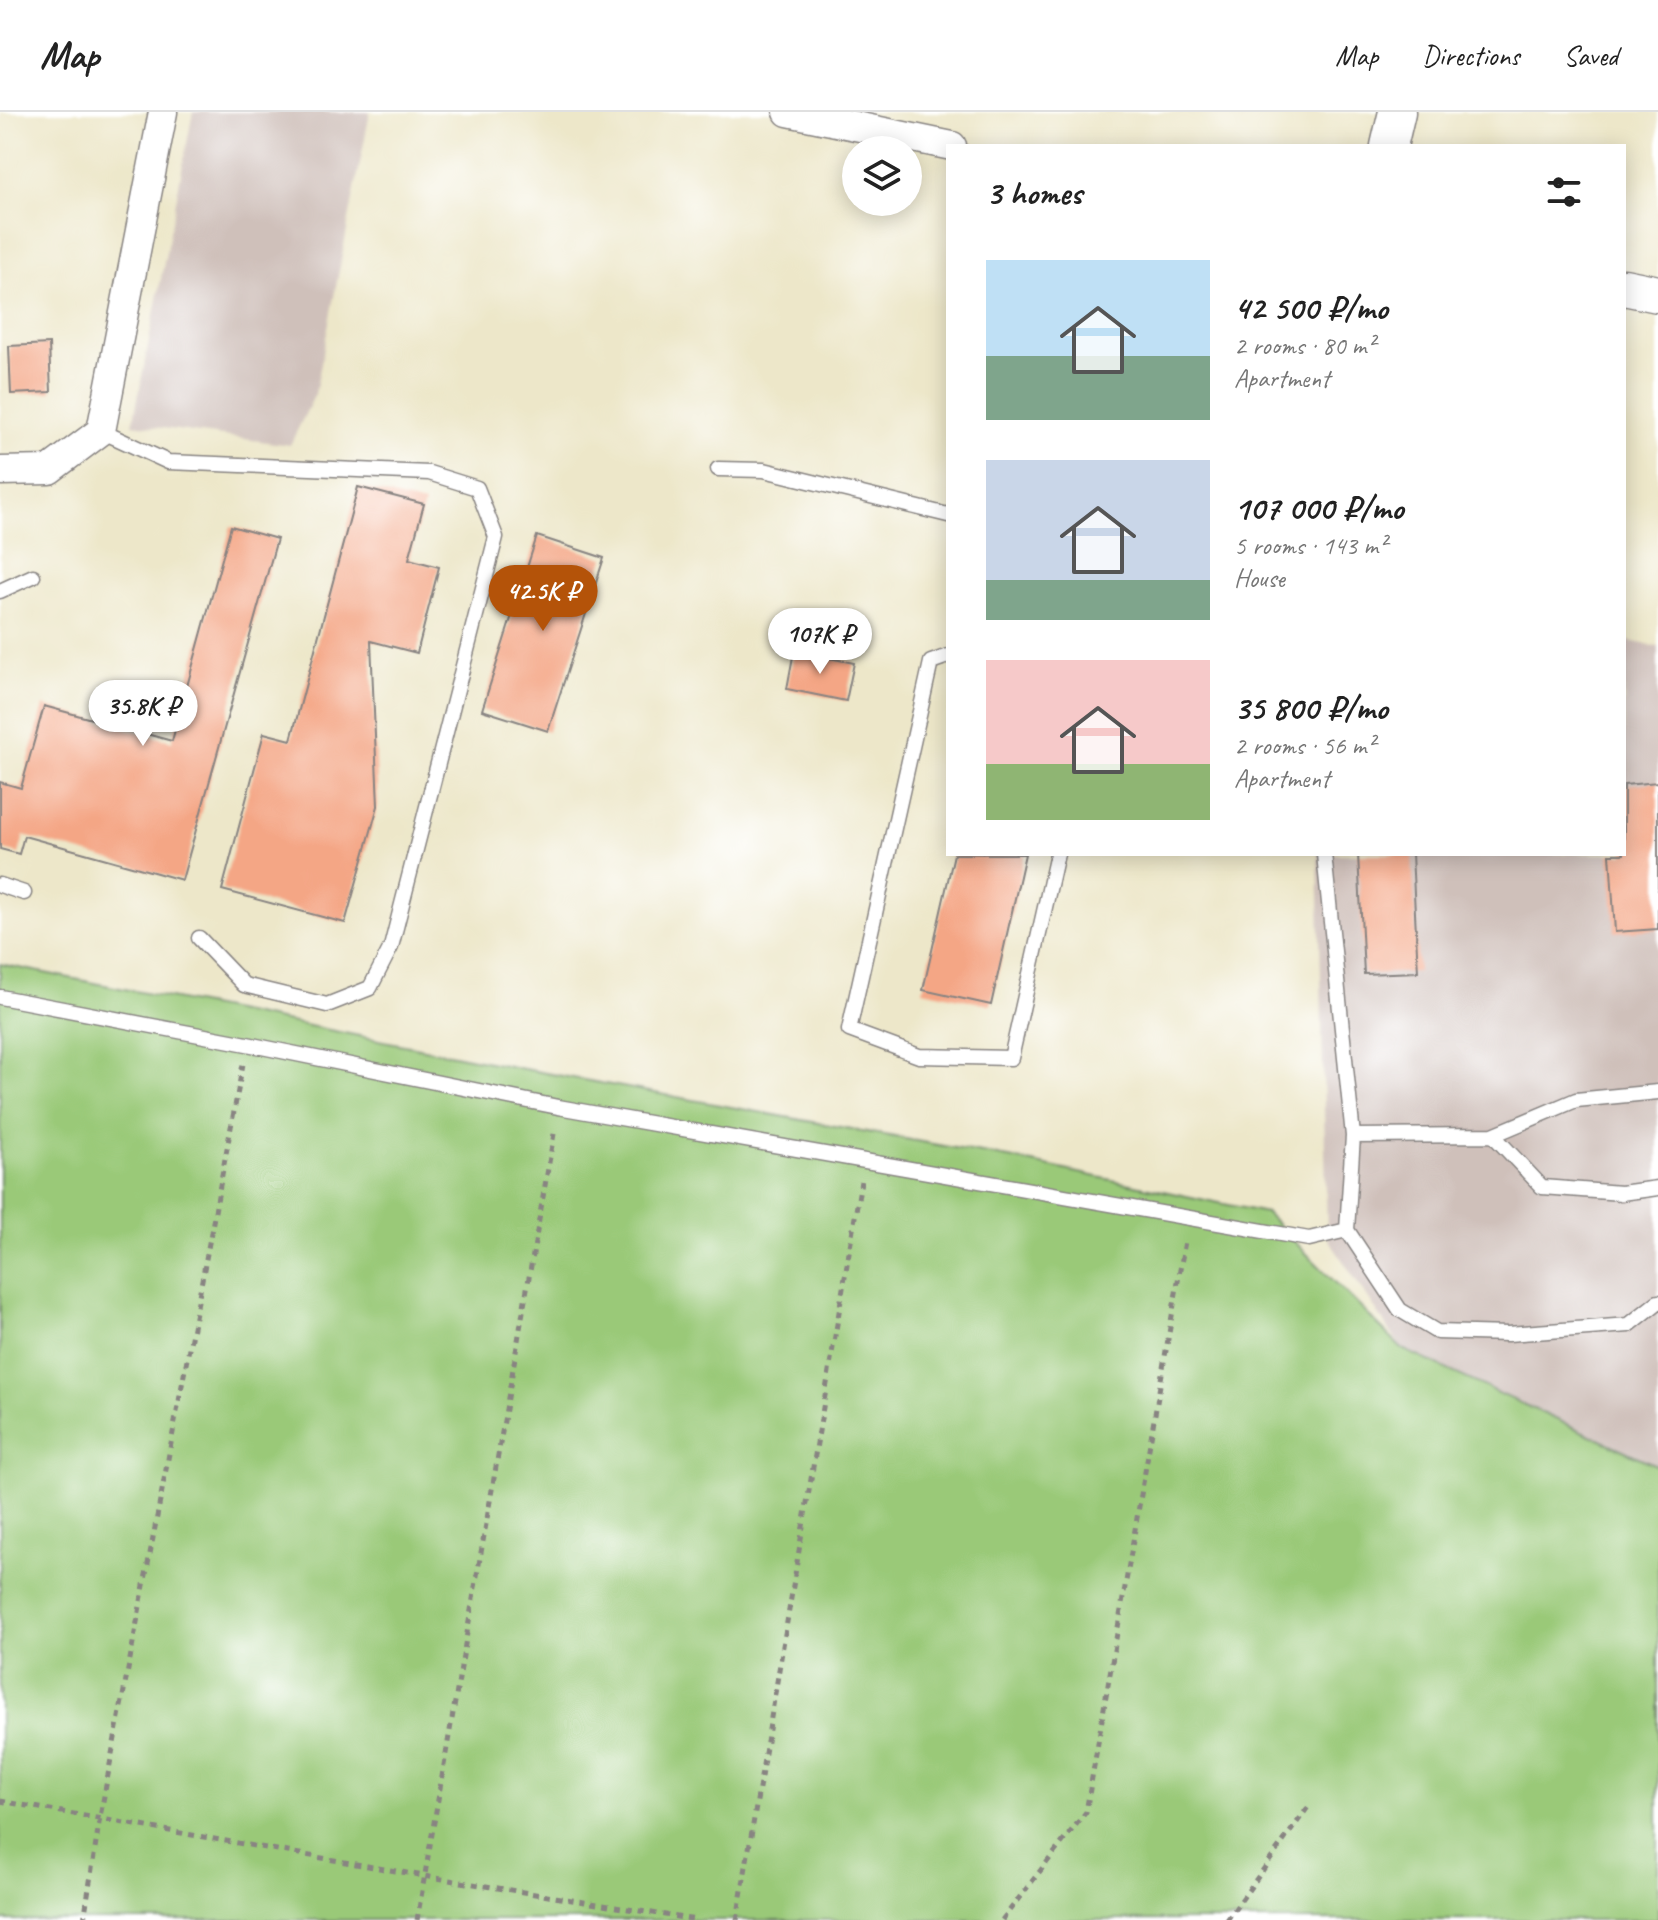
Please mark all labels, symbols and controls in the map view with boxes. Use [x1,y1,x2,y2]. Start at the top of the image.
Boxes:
text: Map [40,32,99,79]
text: Map [1335,38,1378,73]
text: Directions [1422,38,1520,73]
text: Saved [1564,38,1618,73]
map controls [842,136,922,216]
button: layers [842,136,922,216]
icon: filters [1542,170,1586,214]
text: 3 homes [986,171,1082,214]
text: 42 500 ₽/mo [1234,286,1388,329]
icon: home [1050,292,1146,388]
text: 2 rooms · 80 m² [1234,329,1375,362]
text: Apartment [1234,362,1330,395]
text: 107 000 ₽/mo [1234,486,1403,529]
icon: home [1050,492,1146,588]
text: 5 rooms · 143 m² [1234,529,1386,562]
text: House [1234,562,1285,595]
pin: 42.5K ₽ [469,565,617,633]
text: 42.5K ₽ [507,574,579,607]
pin: 107K ₽ [755,608,885,676]
text: 107K ₽ [786,617,854,650]
pin: 35.8K ₽ [69,680,217,748]
text: 35 800 ₽/mo [1234,686,1388,729]
text: 35.8K ₽ [107,689,179,722]
icon: home [1050,692,1146,788]
text: 2 rooms · 56 m² [1234,729,1375,762]
text: Apartment [1234,762,1330,795]

